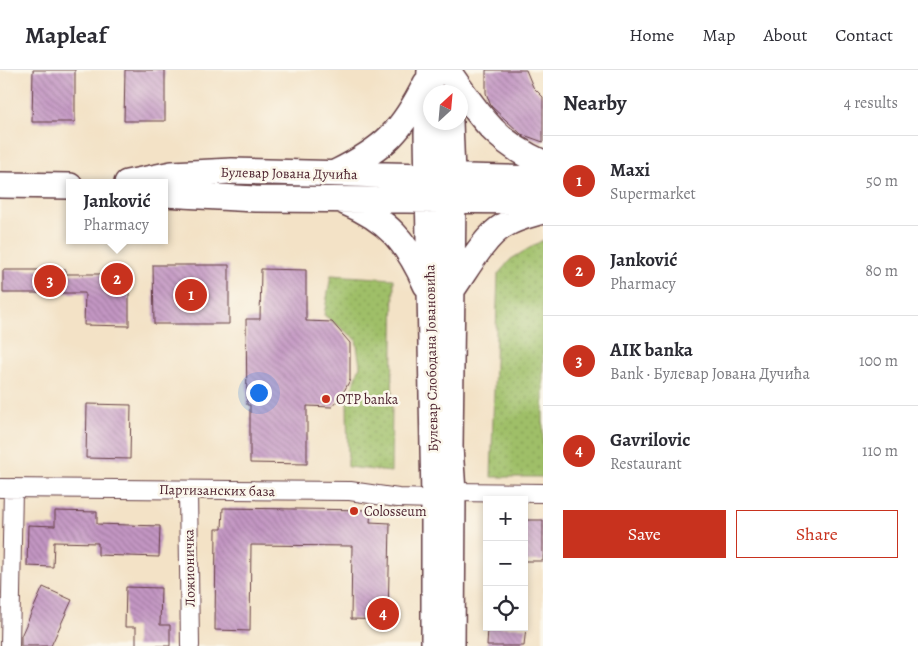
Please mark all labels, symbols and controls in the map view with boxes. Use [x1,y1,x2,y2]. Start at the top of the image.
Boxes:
text: Mapleaf [25,19,107,51]
text: Home [629,23,674,47]
text: Map [702,23,735,47]
text: About [763,23,807,47]
text: Contact [835,23,893,47]
north arrow [423,85,468,130]
text: Nearby [563,89,626,117]
text: 4 results [844,92,898,114]
text: Maxi [610,157,650,183]
street label: Булевар Јована Дучића [220,163,358,184]
text: 1 [576,170,582,192]
text: 50 m [866,170,898,192]
popup [66,179,168,244]
text: Supermarket [610,183,696,205]
text: Janković [83,188,151,214]
text: Pharmacy [83,214,149,236]
text: Janković [610,247,677,273]
pin: 2 [101,260,133,298]
text: 2 [575,260,583,282]
text: 80 m [865,260,898,282]
pin: 3 [34,262,66,300]
street label: Булевар Слободана Јовановића [420,264,443,452]
text: Pharmacy [610,273,676,295]
pin: 1 [175,276,207,314]
text: AIK banka [610,337,693,363]
text: 3 [576,350,582,372]
text: 100 m [859,350,898,372]
text: Bank · Булевар Јована Дучића [610,363,810,385]
your location [246,380,272,406]
place label: OTP banka [336,390,399,409]
marker: OTP banka [320,393,332,405]
text: Gavrilovic [610,427,690,453]
text: 4 [575,440,583,462]
text: 110 m [862,440,898,462]
text: Restaurant [610,453,682,475]
street label: Партизанских база [159,480,276,501]
map controls [483,496,528,631]
button: + [483,496,528,541]
place label: Colosseum [364,502,427,521]
marker: Colosseum [348,505,360,517]
button: Save [563,510,726,558]
button: Share [736,510,898,558]
street label: Ложионичка [179,528,200,607]
button: − [483,541,528,586]
button: locate [483,586,528,631]
pin: 4 [367,595,399,633]

